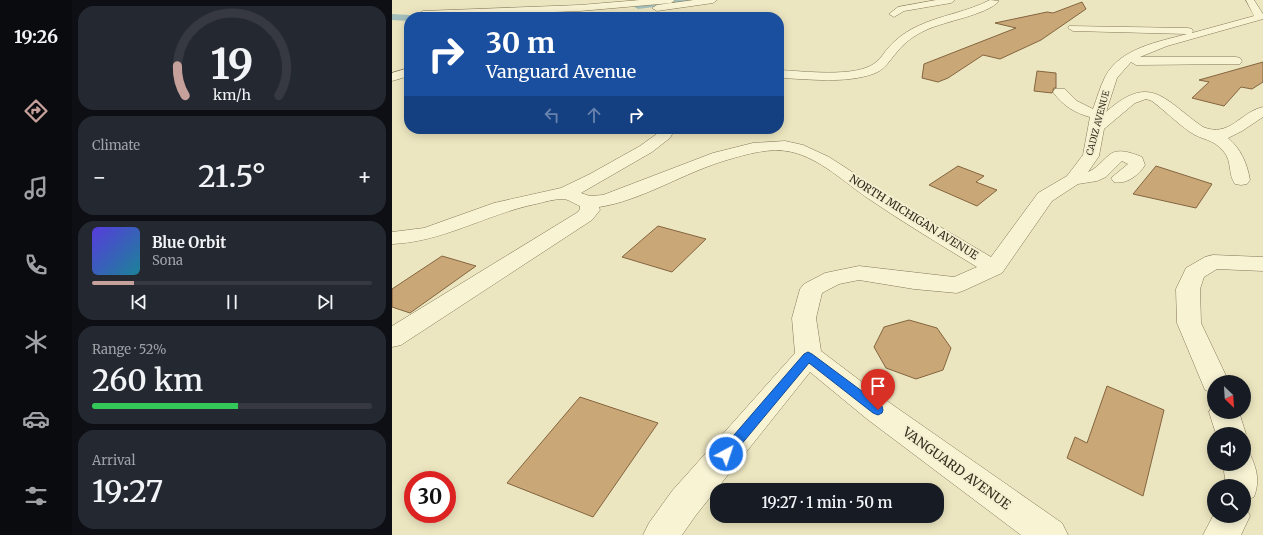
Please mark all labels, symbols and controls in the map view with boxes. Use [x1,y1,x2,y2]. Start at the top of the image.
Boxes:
text: 19:26 [14,25,58,48]
text: 30 m [486,25,555,61]
icon: right [420,28,472,80]
text: 19 [211,38,253,90]
text: Vanguard Avenue [486,60,636,83]
text: km/h [213,86,251,104]
street label: CADIZ AVENUE [1084,89,1112,157]
icon: directions [22,97,50,125]
icon: left [541,104,563,126]
icon: ahead [583,104,605,126]
icon: right [625,104,647,126]
text: Climate [92,137,140,154]
text: 21.5° [198,157,266,195]
text: − [92,163,107,191]
text: + [357,163,372,191]
street label: NORTH MICHIGAN AVENUE [847,171,981,263]
icon: music [22,174,50,202]
text: Blue Orbit [152,233,226,252]
icon: phone [22,251,50,279]
text: Sona [152,252,183,269]
icon: previous [128,291,150,313]
icon: pause [221,291,243,313]
icon: next [314,291,336,313]
icon: climate [22,328,50,356]
text: Range · 52% [92,341,167,358]
text: 260 km [92,361,203,399]
pin [861,369,895,410]
icon: arrive [867,375,889,397]
north arrow [1207,375,1251,419]
map controls [1207,375,1251,523]
icon: car [22,405,50,433]
street label: VANGUARD AVENUE [899,423,1015,514]
button: sound [1207,427,1251,471]
position arrow [705,433,747,475]
text: Arrival [92,452,135,469]
speed limit sign: 30 [404,471,456,523]
text: 19:27 [92,472,163,510]
button: search [1207,479,1251,523]
icon: filters [22,482,50,510]
text: 19:27 · 1 min · 50 m [761,493,893,512]

